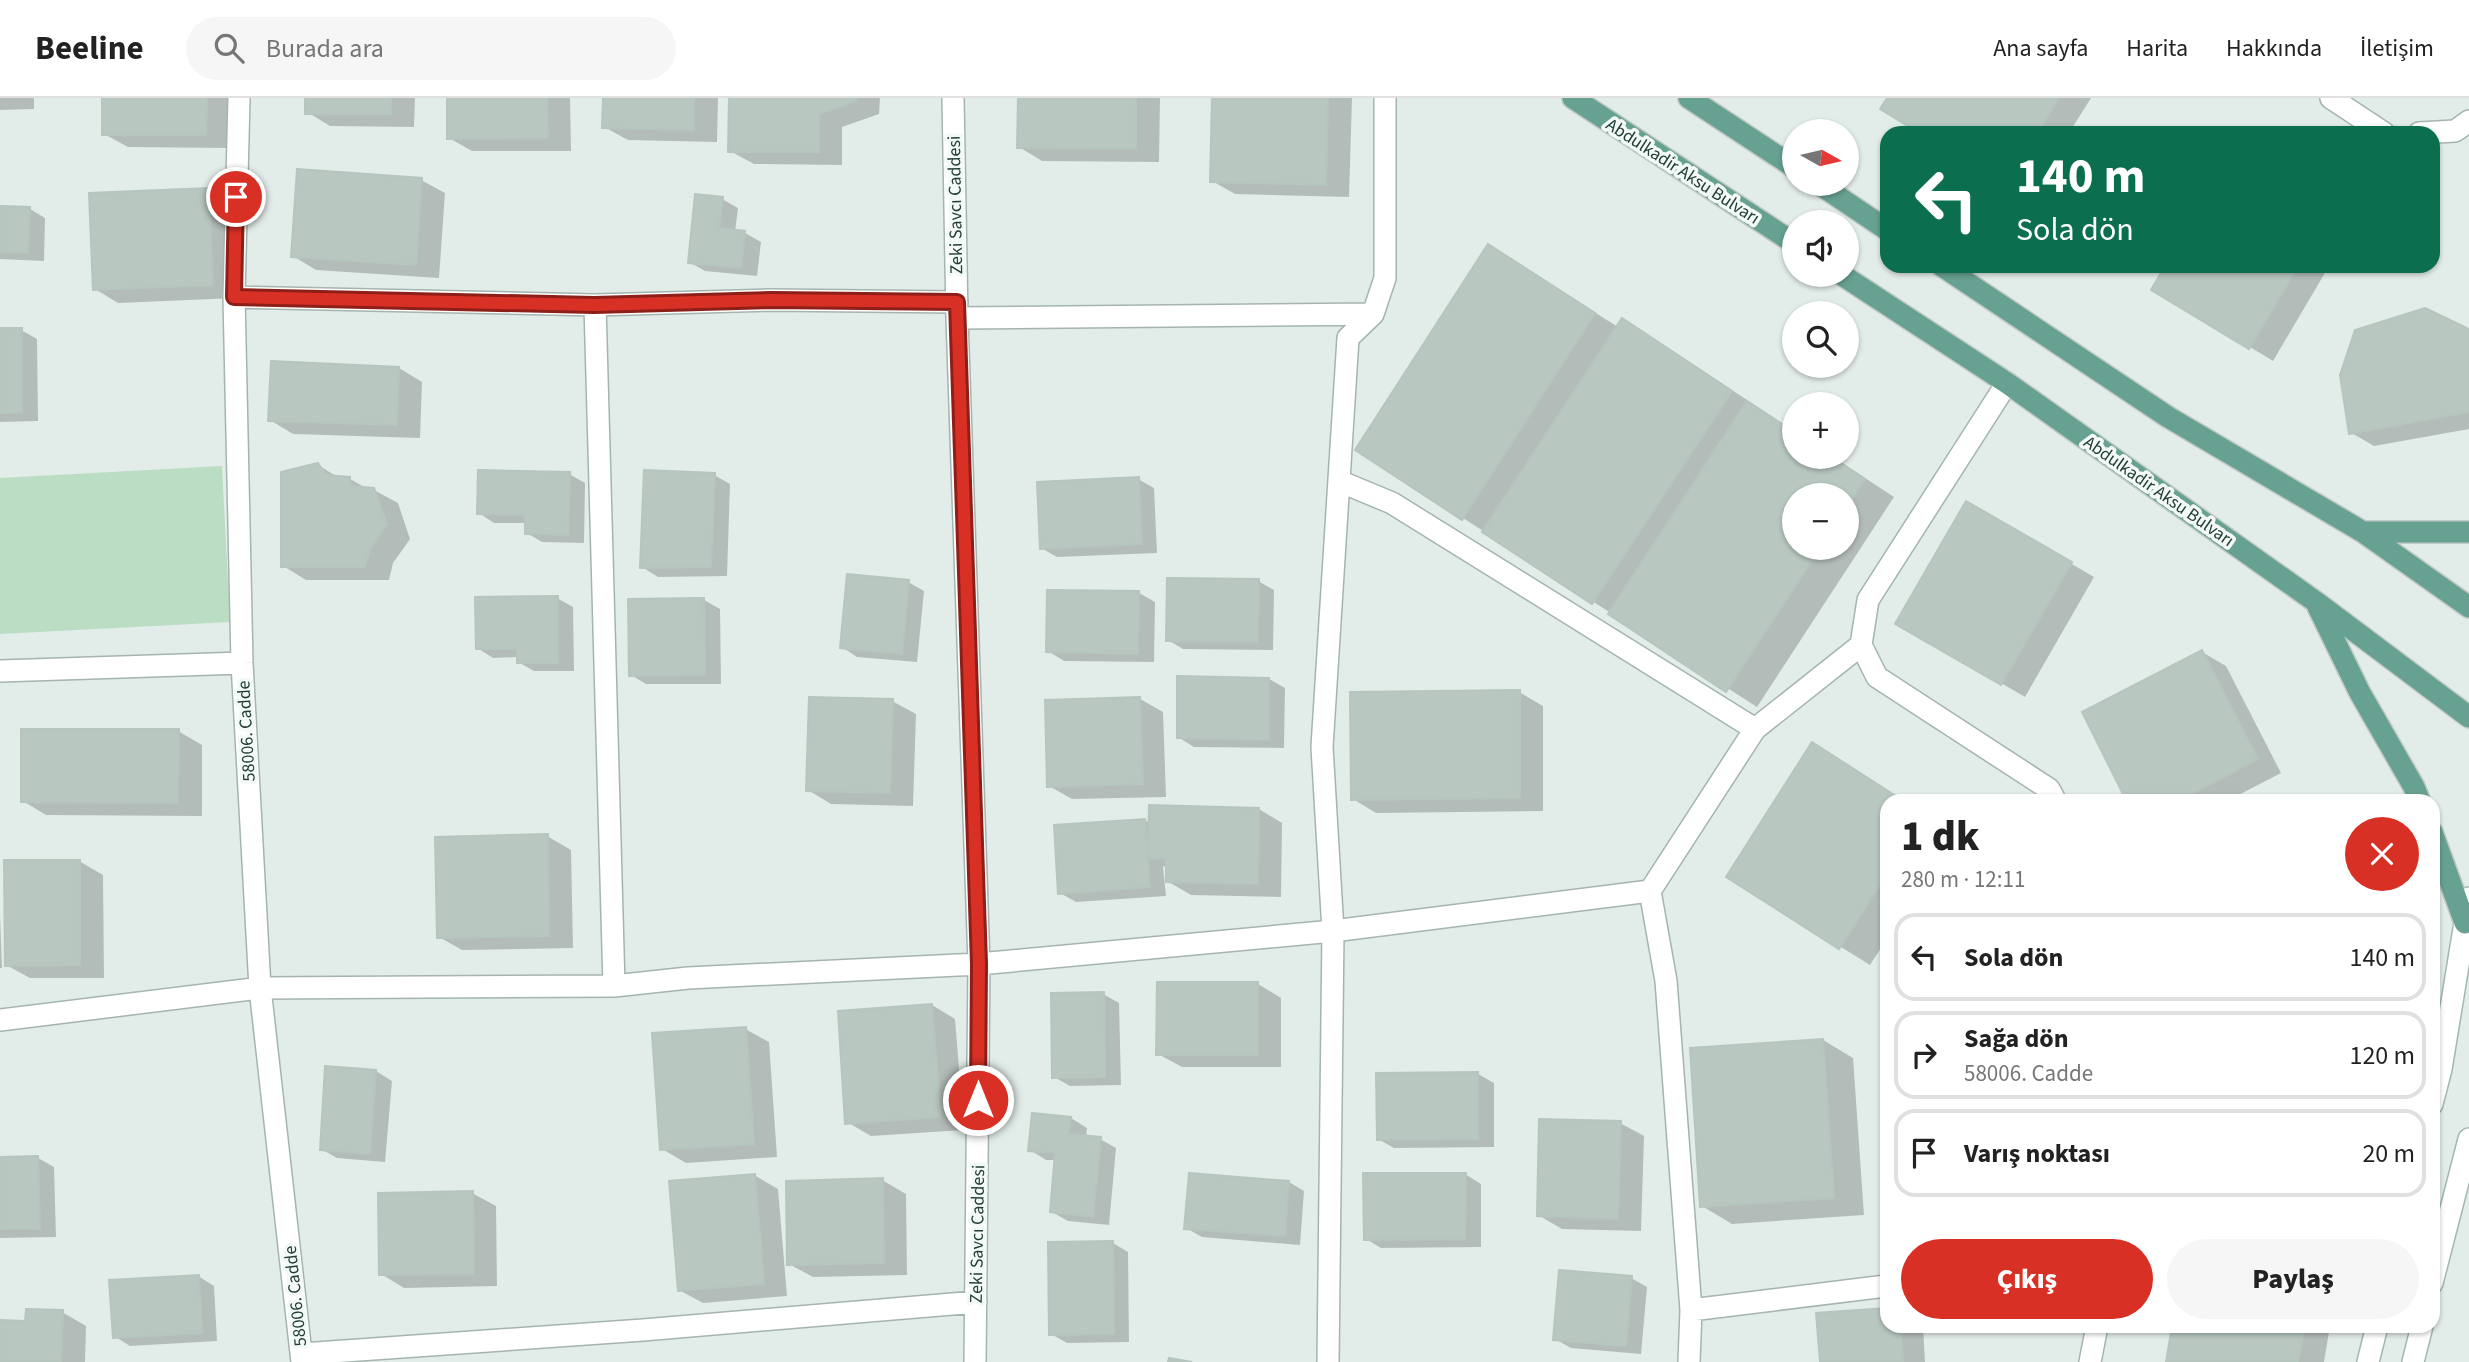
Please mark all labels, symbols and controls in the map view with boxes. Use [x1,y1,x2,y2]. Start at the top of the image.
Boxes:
search box [186,17,676,80]
text: Beeline [35,25,144,72]
icon: search [210,29,248,67]
text: Burada ara [266,30,384,67]
text: Ana sayfa [1993,31,2088,66]
text: Harita [2126,31,2188,66]
text: Hakkında [2226,31,2322,66]
text: İletişim [2360,31,2434,66]
street label: Abdulkadir Aksu Bulvarı [1601,112,1764,231]
north arrow [1782,119,1858,196]
map controls [1782,119,1859,560]
street label: Zeki Savcı Caddesi [942,135,969,275]
text: 140 m [2016,142,2145,212]
icon: left [1901,154,1992,245]
pin [206,167,266,227]
icon: arrive [217,178,255,216]
text: Sola dön [2016,207,2134,253]
button: sound [1782,210,1859,287]
button: search [1782,301,1859,378]
button: + [1782,392,1859,469]
street label: Abdulkadir Aksu Bulvarı [2078,430,2239,553]
button: − [1782,483,1859,560]
street label: 58006. Cadde [231,680,262,782]
text: 1 dk [1901,807,1979,867]
button: close [2345,817,2419,891]
text: 280 m · 12:11 [1901,863,2025,896]
icon: left [1905,938,1943,976]
text: Sola dön [1964,939,2063,976]
text: 140 m [2349,939,2415,976]
text: Sağa dön [1964,1020,2069,1057]
icon: right [1905,1036,1943,1074]
text: 120 m [2349,1037,2415,1074]
text: 58006. Cadde [1964,1057,2093,1090]
position arrow [941,1063,1015,1137]
icon: arrive [1905,1134,1943,1172]
text: Varış noktası [1964,1135,2110,1172]
text: 20 m [2362,1135,2415,1172]
street label: Zeki Savcı Caddesi [964,1164,991,1304]
button: Çıkış [1901,1239,2153,1319]
button: Paylaş [2167,1239,2419,1319]
street label: 58006. Cadde [278,1244,313,1348]

